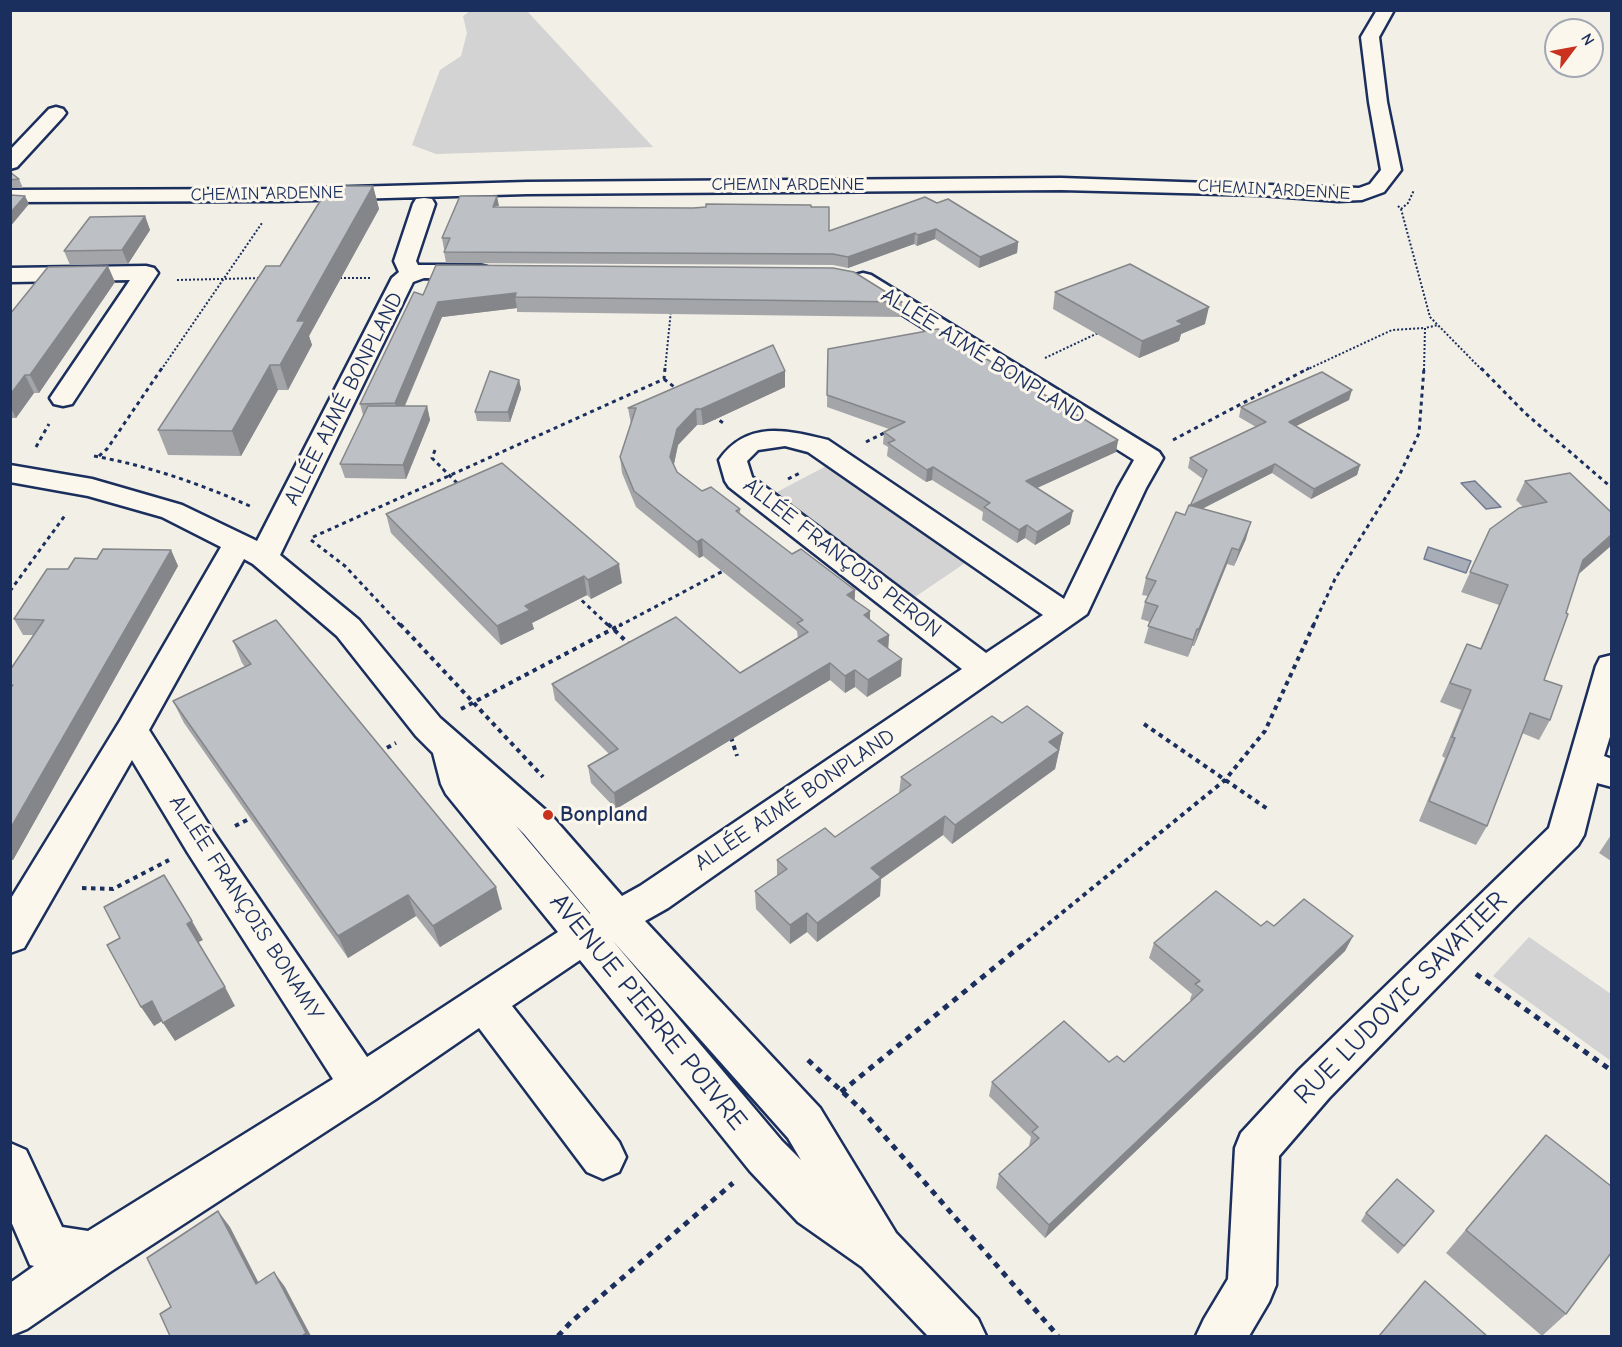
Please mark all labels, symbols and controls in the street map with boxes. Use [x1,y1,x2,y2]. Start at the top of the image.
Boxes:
north arrow [1544,18,1604,78]
text: N [1577,30,1598,49]
street label: CHEMIN ARDENNE [712,174,864,196]
street label: CHEMIN ARDENNE [1197,175,1351,205]
street label: CHEMIN ARDENNE [190,182,344,206]
street label: ALLÉE AIMÉ BONPLAND [876,282,1090,430]
street label: ALLÉE AIMÉ BONPLAND [279,288,409,510]
street label: ALLÉE FRANÇOIS PERON [738,472,946,644]
street label: ALLÉE AIMÉ BONPLAND [690,723,900,877]
street label: ALLÉE FRANÇOIS BONAMY [163,790,329,1026]
place label: Bonpland [560,802,648,828]
marker: Bonpland [541,808,555,822]
street label: RUE LUDOVIC SAVATIER [1288,885,1514,1111]
street label: AVENUE PIERRE POIVRE [542,887,754,1137]

